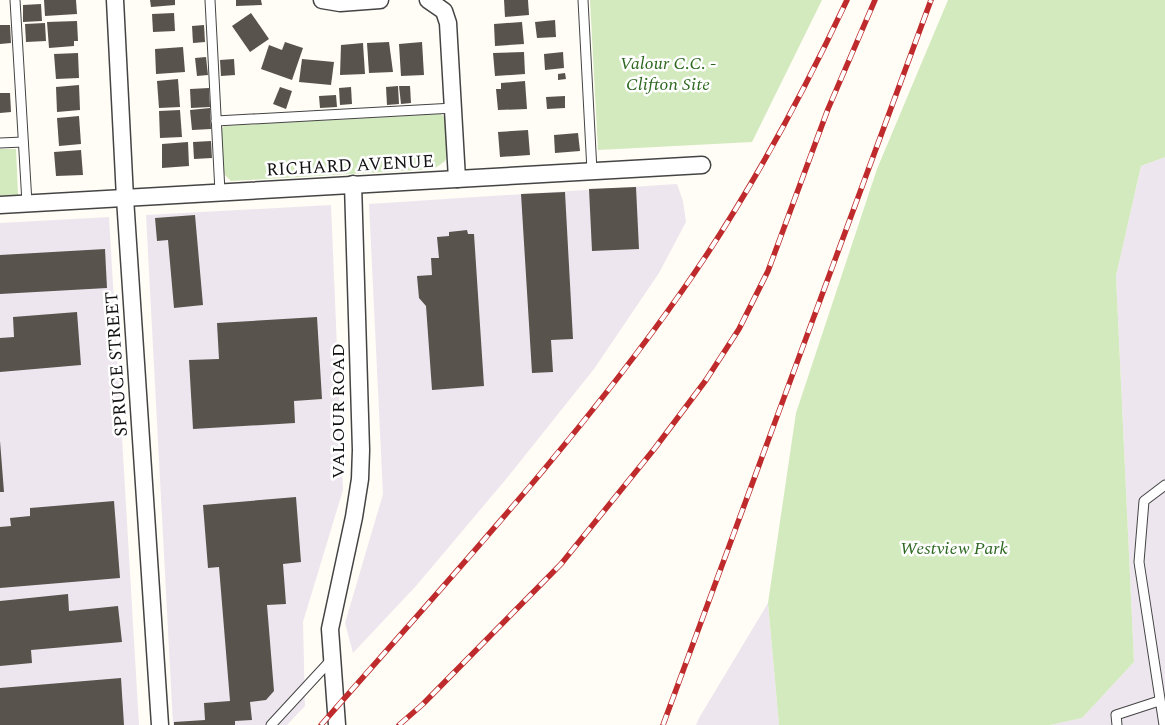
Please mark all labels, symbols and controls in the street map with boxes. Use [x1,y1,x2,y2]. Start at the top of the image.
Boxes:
park label: Valour C.C. - Clifton Site [620,50,716,98]
street label: RICHARD AVENUE [266,148,435,183]
street label: SPRUCE STREET [98,290,135,437]
street label: VALOUR ROAD [325,343,352,479]
park label: Westview Park [900,535,1008,562]

